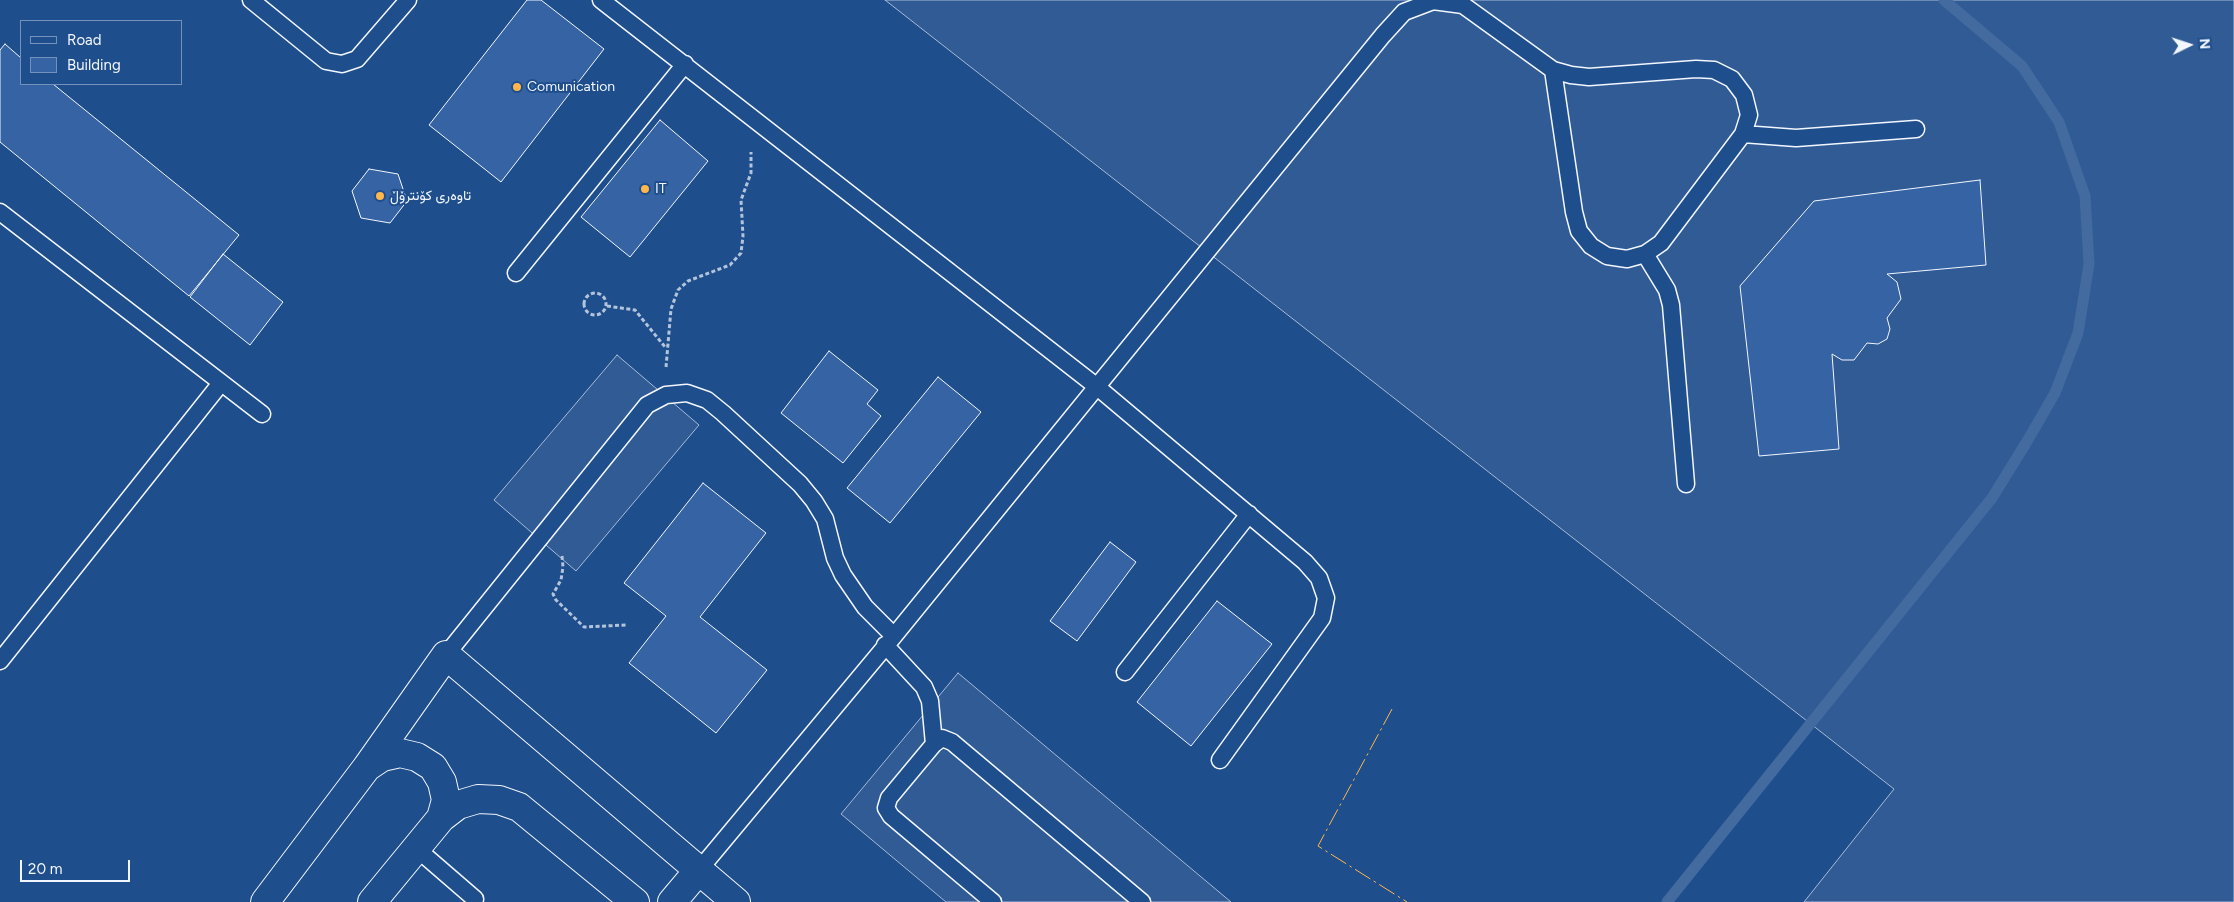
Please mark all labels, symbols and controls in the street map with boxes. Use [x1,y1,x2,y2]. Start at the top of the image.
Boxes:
legend [20,20,182,85]
north arrow [2164,20,2214,70]
text: Road [67,31,102,49]
text: N [2196,38,2213,50]
text: Building [67,56,121,74]
place label: Comunication [527,79,615,95]
marker: Comunication [511,81,523,93]
place label: IT [655,181,667,197]
marker: IT [639,183,651,195]
place label: تاوەری کۆنترۆڵ [390,188,471,204]
marker: تاوەری کۆنترۆڵ [374,190,386,202]
scale bar [22,850,132,882]
text: 20 m [28,860,62,878]

